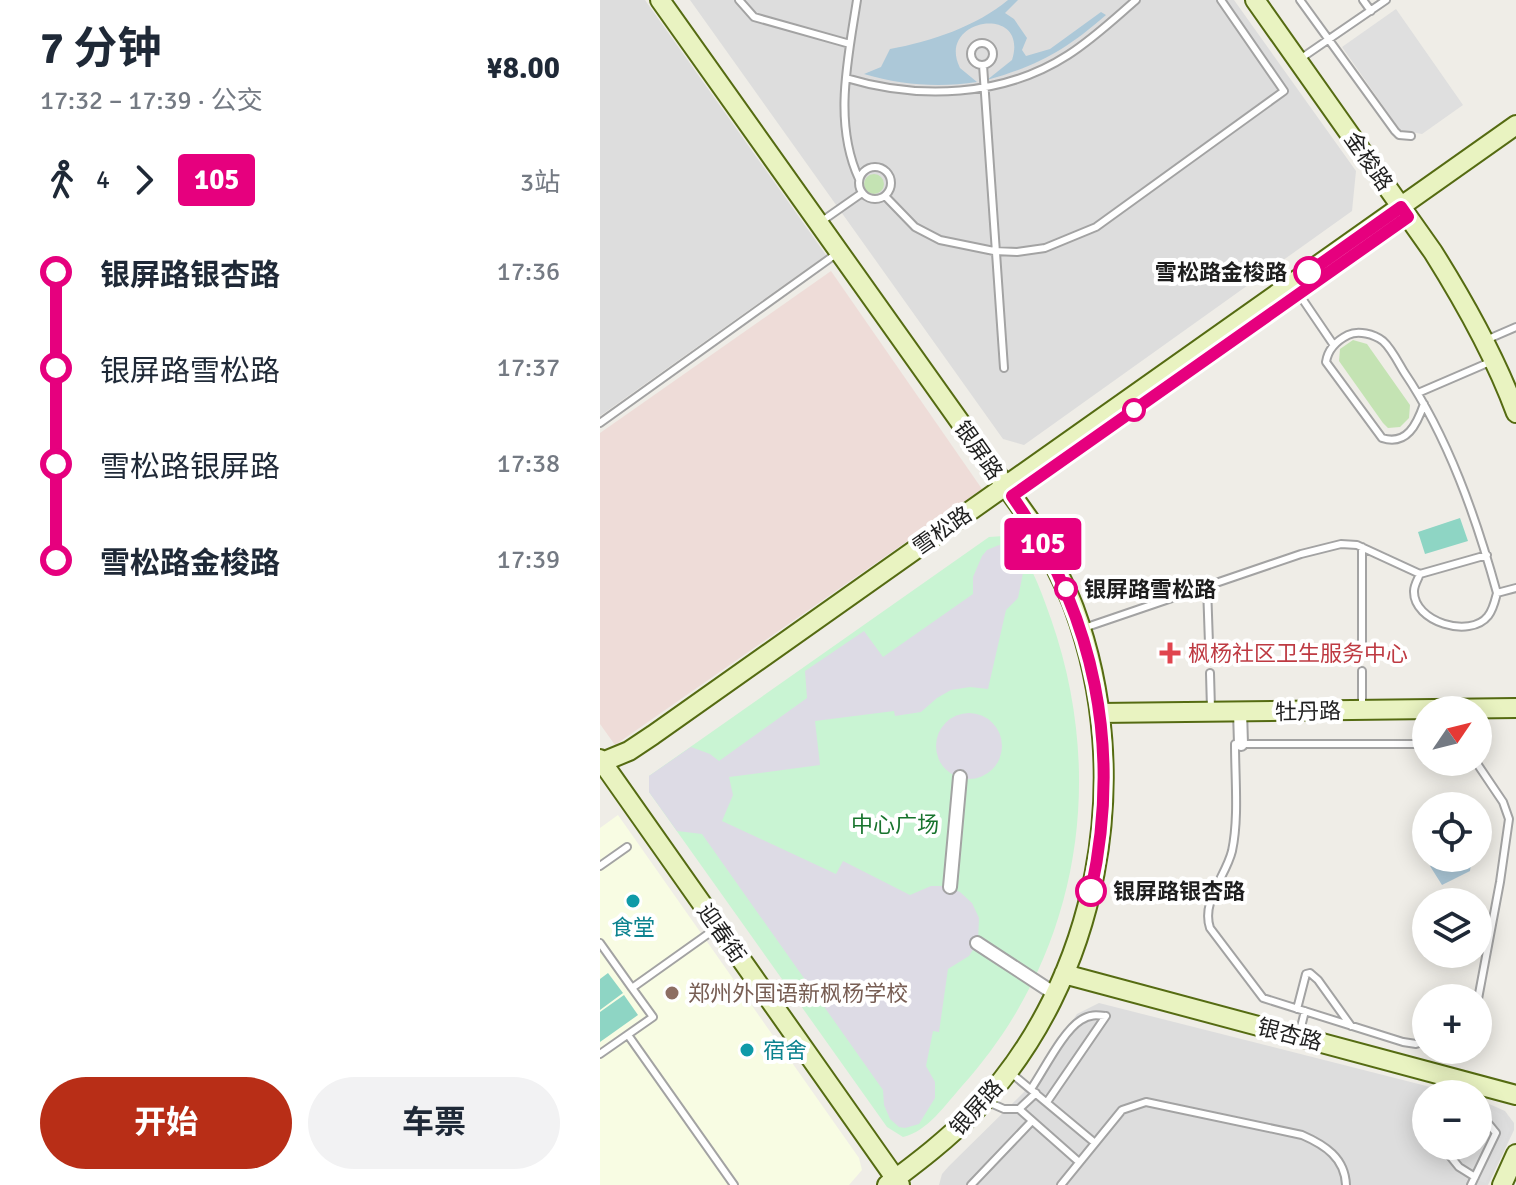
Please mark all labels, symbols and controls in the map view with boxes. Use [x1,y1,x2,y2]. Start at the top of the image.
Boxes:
text: 7 分钟 [40,22,161,76]
text: ¥8.00 [487,50,560,87]
text: 17:32 – 17:39 · 公交 [40,85,263,117]
street label: 金梭路 [1339,127,1399,196]
icon: walk [40,158,84,202]
icon: forward [122,158,166,202]
text: 105 [194,163,239,197]
text: 4 [96,164,110,196]
text: 3站 [520,167,560,199]
text: 17:36 [497,256,560,288]
text: 银屏路银杏路 [100,257,280,294]
marker: 雪松路金梭路 [1294,257,1324,287]
place label: 雪松路金梭路 [1155,259,1287,286]
text: 17:37 [497,352,560,384]
text: 银屏路雪松路 [100,353,280,390]
unlabelled marker [1123,399,1145,421]
street label: 银屏路 [949,416,1009,485]
text: 17:38 [497,448,560,480]
text: 雪松路银屏路 [100,449,280,486]
street label: 雪松路 [908,500,977,560]
line badge: 105 [997,518,1089,570]
text: 105 [1020,527,1066,561]
text: 17:39 [497,544,560,576]
text: 雪松路金梭路 [100,545,280,582]
place label: 银屏路雪松路 [1084,576,1216,603]
marker: 银屏路雪松路 [1055,578,1077,600]
place label: 枫杨社区卫生服务中心 [1188,640,1408,667]
marker: 枫杨社区卫生服务中心 [1159,642,1181,664]
north arrow [1412,696,1492,776]
map controls [1412,696,1492,1160]
street label: 牡丹路 [1275,697,1341,726]
button: locate [1412,792,1492,872]
park label: 中心广场 [851,811,939,838]
marker: 银屏路银杏路 [1076,876,1106,906]
place label: 银屏路银杏路 [1113,878,1245,905]
button: layers [1412,888,1492,968]
marker: 食堂 [624,892,642,910]
street label: 迎春街 [692,899,752,968]
place label: 食堂 [611,914,655,941]
place label: 郑州外国语新枫杨学校 [688,980,908,1007]
marker: 郑州外国语新枫杨学校 [663,984,681,1002]
button: + [1412,984,1492,1064]
street label: 银杏路 [1254,1013,1325,1056]
place label: 宿舍 [763,1037,807,1064]
marker: 宿舍 [738,1041,756,1059]
street label: 银屏路 [944,1074,1008,1141]
button: 开始 [40,1077,292,1169]
button: 车票 [308,1077,560,1169]
button: − [1412,1080,1492,1160]

